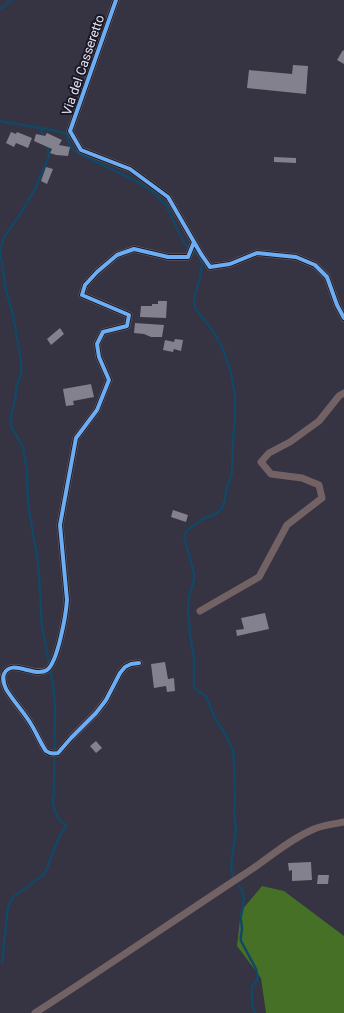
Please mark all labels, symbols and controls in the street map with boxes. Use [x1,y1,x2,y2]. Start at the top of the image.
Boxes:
street label: Via del Casseretto [59,13,107,117]

